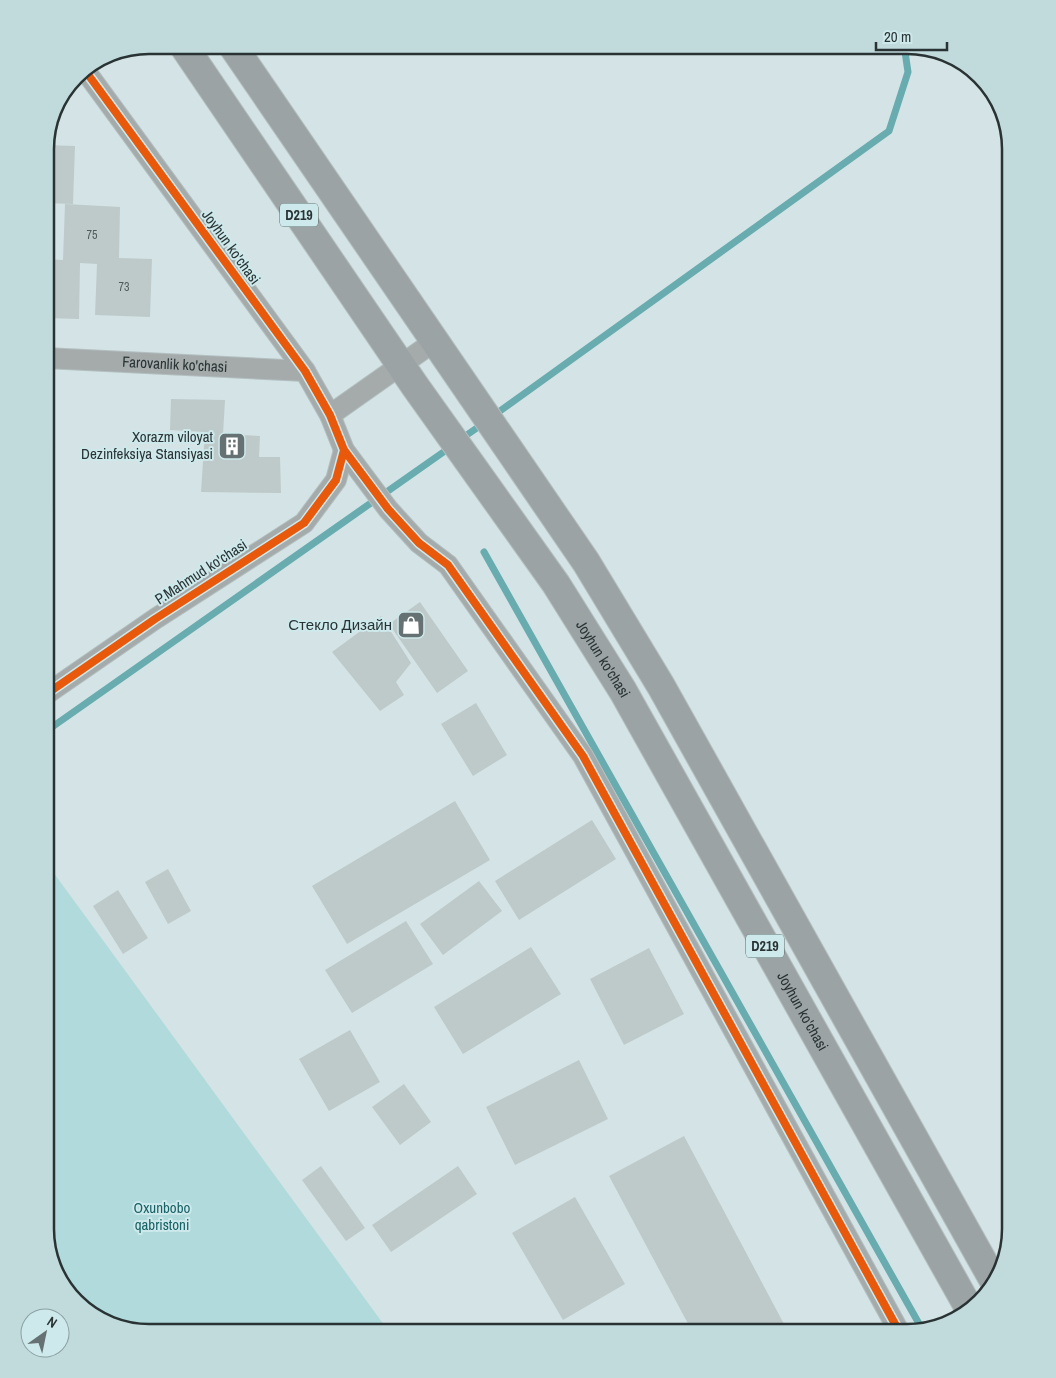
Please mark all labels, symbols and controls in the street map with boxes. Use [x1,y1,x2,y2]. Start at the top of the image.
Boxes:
scale bar [876,20,947,52]
text: 20 m [884,26,911,47]
road number: D219 [280,204,318,226]
street label: Joyhun ko'chasi [197,205,266,288]
house number: 75 [87,227,98,243]
house number: 73 [119,279,129,295]
street label: Farovanlik ko'chasi [122,351,228,377]
place label: Xorazm viloyat Dezinfeksiya Stansiyasi [81,426,214,464]
building icon: Xorazm viloyat Dezinfeksiya Stansiyasi [217,431,247,461]
street label: P.Mahmud ko'chasi [151,534,251,609]
shop icon: Стекло Дизайн [396,610,426,640]
place label: Стекло Дизайн [288,614,392,635]
street label: Joyhun ko'chasi [571,616,636,701]
road number: D219 [746,934,784,958]
street label: Joyhun ko'chasi [772,968,834,1055]
park label: Oxunbobo qabristoni [134,1197,191,1235]
north arrow [20,1308,70,1358]
text: N [44,1312,60,1332]

